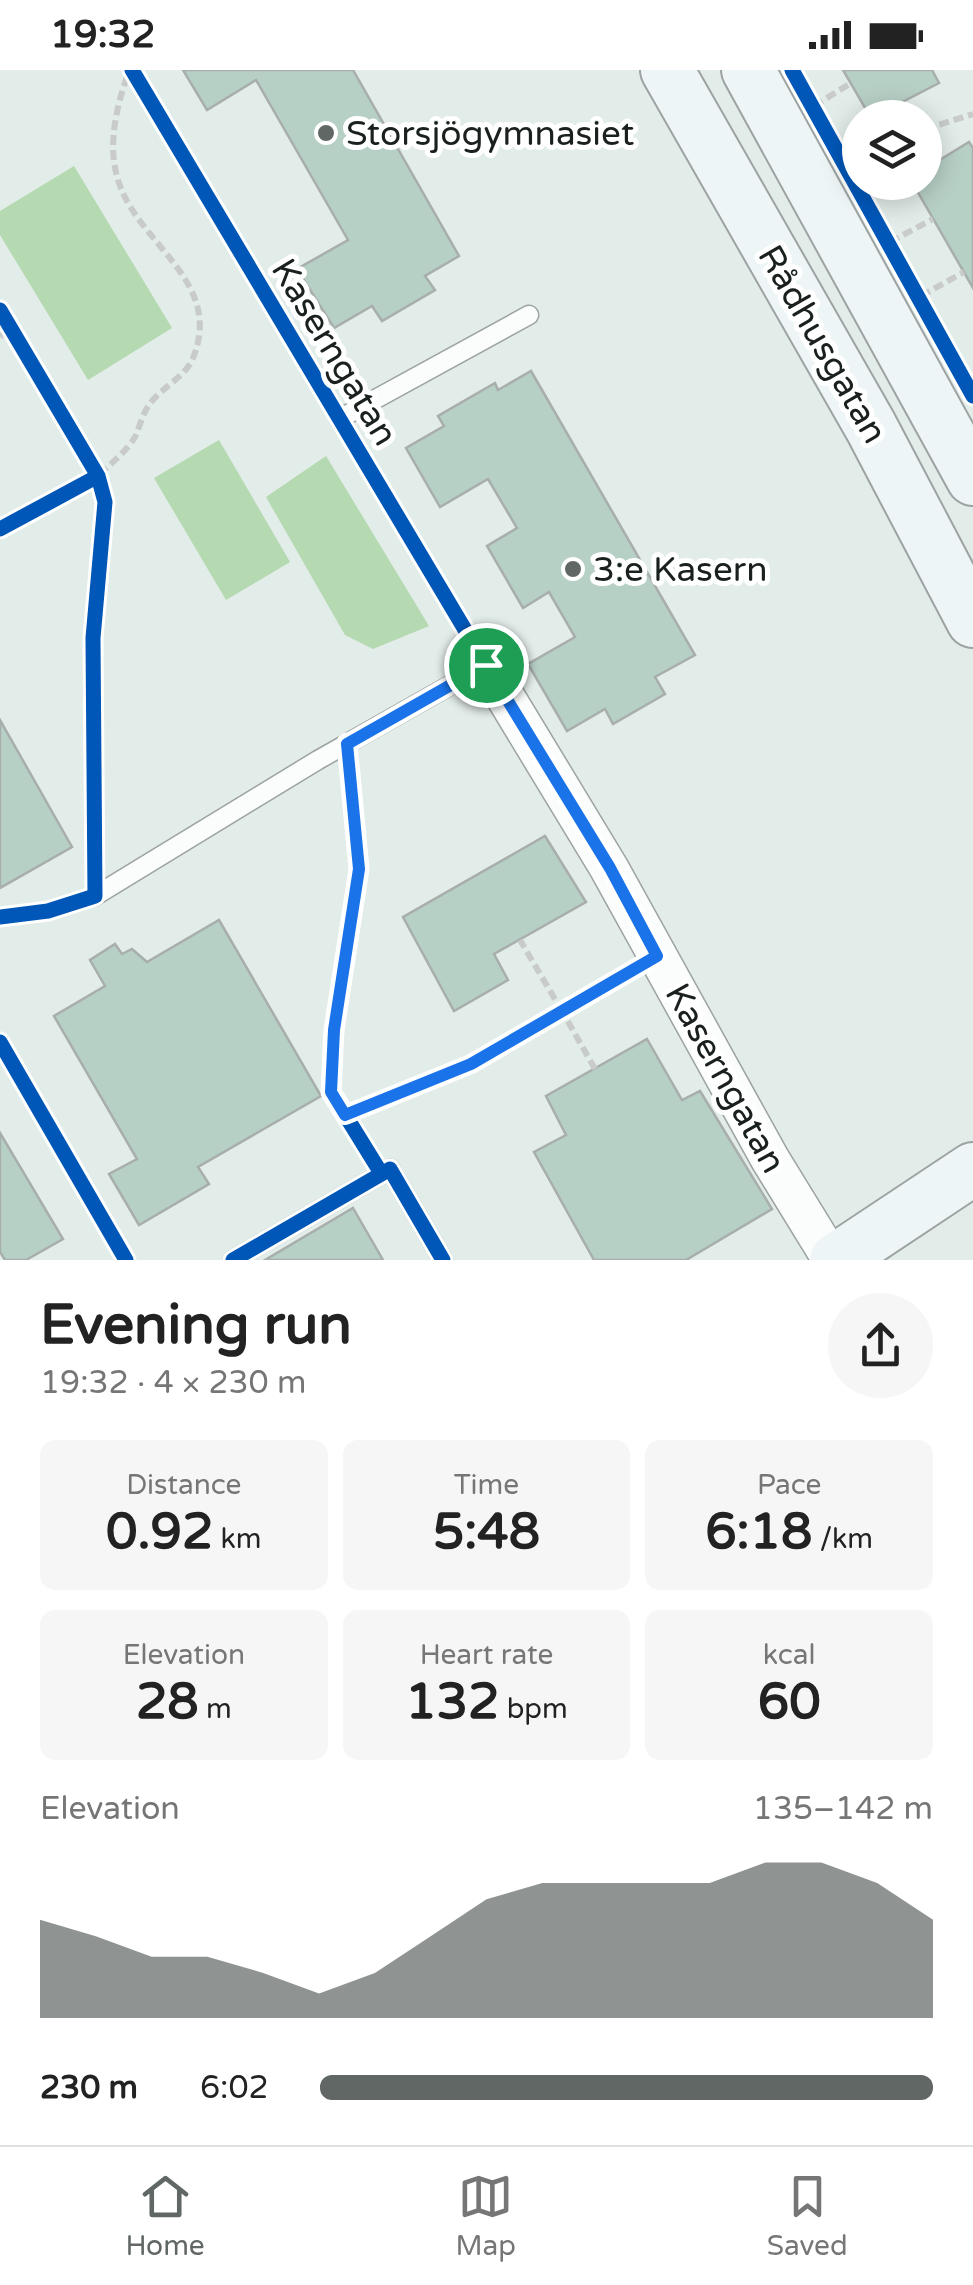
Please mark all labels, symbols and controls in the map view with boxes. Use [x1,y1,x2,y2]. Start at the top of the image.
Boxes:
text: 19:32 [50,12,155,58]
map controls [842,100,942,200]
button: layers [842,100,942,200]
place label: Storsjögymnasiet [346,113,634,155]
marker: Storsjögymnasiet [315,122,337,144]
street label: Rådhusgatan [749,238,896,451]
street label: Kaserngatan [262,252,406,453]
place label: 3:e Kasern [593,549,767,591]
marker: 3:e Kasern [562,558,584,580]
pin [444,623,529,708]
icon: arrive [459,638,514,693]
street label: Kaserngatan [656,976,794,1181]
text: Evening run [40,1293,352,1359]
button: share [828,1293,933,1398]
text: 19:32 · 4 × 230 m [40,1364,306,1402]
text: Distance [126,1468,241,1502]
text: Time [454,1468,519,1502]
text: Pace [757,1468,821,1502]
text: 0.92 [106,1502,213,1562]
text: 5:48 [433,1502,540,1562]
text: 6:18 [705,1502,812,1562]
text: km [213,1522,262,1556]
text: /km [812,1522,873,1556]
text: Elevation [123,1638,245,1672]
text: Heart rate [420,1638,553,1672]
text: kcal [763,1638,815,1672]
text: 28 [136,1672,199,1732]
text: 132 [405,1672,499,1732]
text: 60 [758,1672,821,1732]
text: m [199,1692,232,1726]
text: bpm [499,1692,568,1726]
text: Elevation [40,1790,180,1828]
text: 135–142 m [753,1790,933,1828]
text: 230 m [40,2069,138,2107]
text: 6:02 [200,2069,269,2107]
tab: Home [125,2169,205,2263]
tab: Map [455,2169,516,2263]
tab: Saved [767,2169,848,2263]

